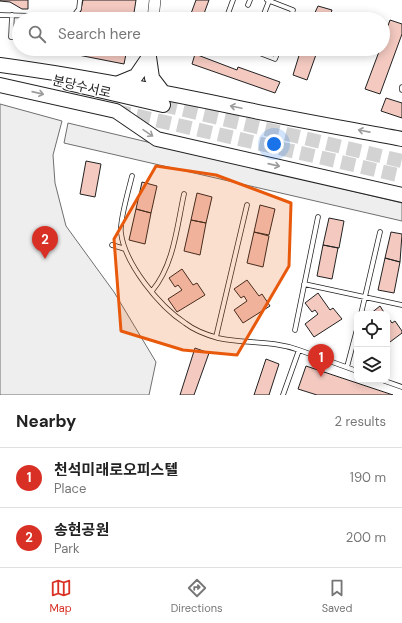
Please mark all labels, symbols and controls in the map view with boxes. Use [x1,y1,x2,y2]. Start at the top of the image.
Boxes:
search box [12,12,390,56]
icon: search [26,23,48,45]
text: Search here [58,24,141,44]
street label: 분당수서로 [51,71,113,102]
one-way arrow [31,90,44,98]
one-way arrow [230,103,243,111]
one-way arrow [358,127,371,135]
one-way arrow [143,129,154,137]
your location [264,134,284,154]
one-way arrow [267,162,280,170]
pin: 2 [32,226,58,259]
map controls [354,311,390,383]
button: locate [354,311,390,347]
pin: 1 [308,344,334,377]
button: layers [354,347,390,383]
text: Nearby [16,410,76,432]
text: 2 results [335,413,386,430]
text: 천석미래로오피스텔 [54,460,178,480]
text: 1 [27,469,31,486]
text: 190 m [350,469,386,486]
text: Place [54,480,86,497]
text: 송현공원 [54,520,109,540]
text: 2 [25,529,33,546]
text: 200 m [346,529,386,546]
text: Park [54,540,80,557]
tab: Map [50,577,72,615]
tab: Directions [171,577,223,615]
tab: Saved [322,577,352,615]

